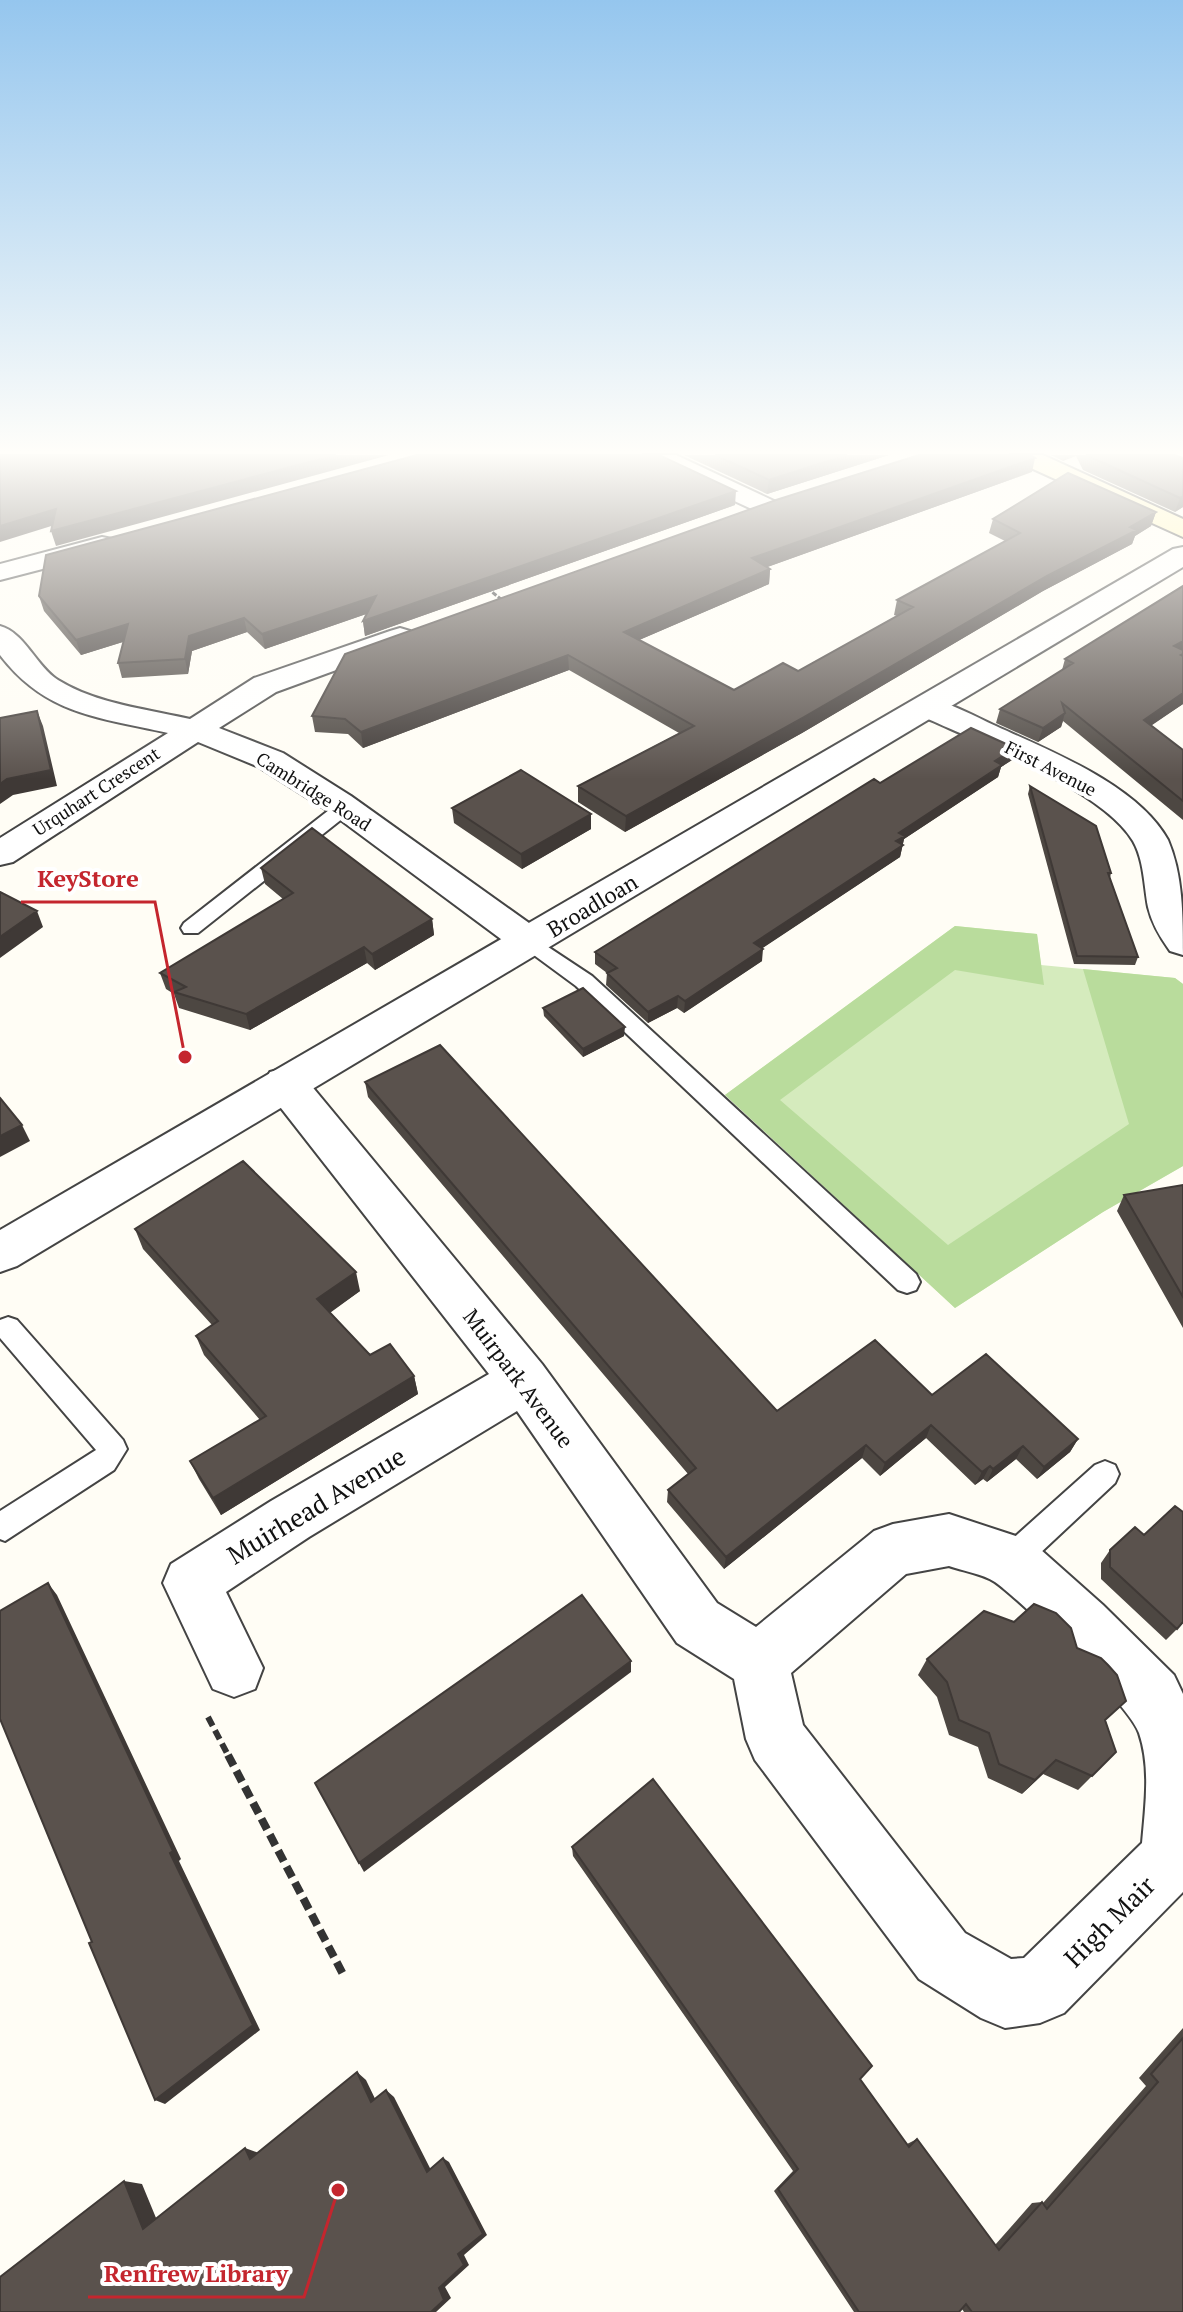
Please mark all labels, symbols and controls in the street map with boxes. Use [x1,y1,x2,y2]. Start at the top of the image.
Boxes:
street label: First Avenue [1001,735,1101,801]
street label: Urquhart Crescent [28,741,164,841]
street label: Cambridge Road [252,746,376,836]
callout: KeyStore [21,854,155,902]
text: KeyStore [37,862,139,894]
street label: Broadloan [541,867,643,943]
street label: Muirpark Avenue [457,1303,581,1453]
street label: Muirhead Avenue [221,1438,411,1572]
street label: High Mair [1056,1868,1162,1974]
callout: Renfrew Library [88,2249,304,2297]
text: Renfrew Library [104,2257,290,2289]

